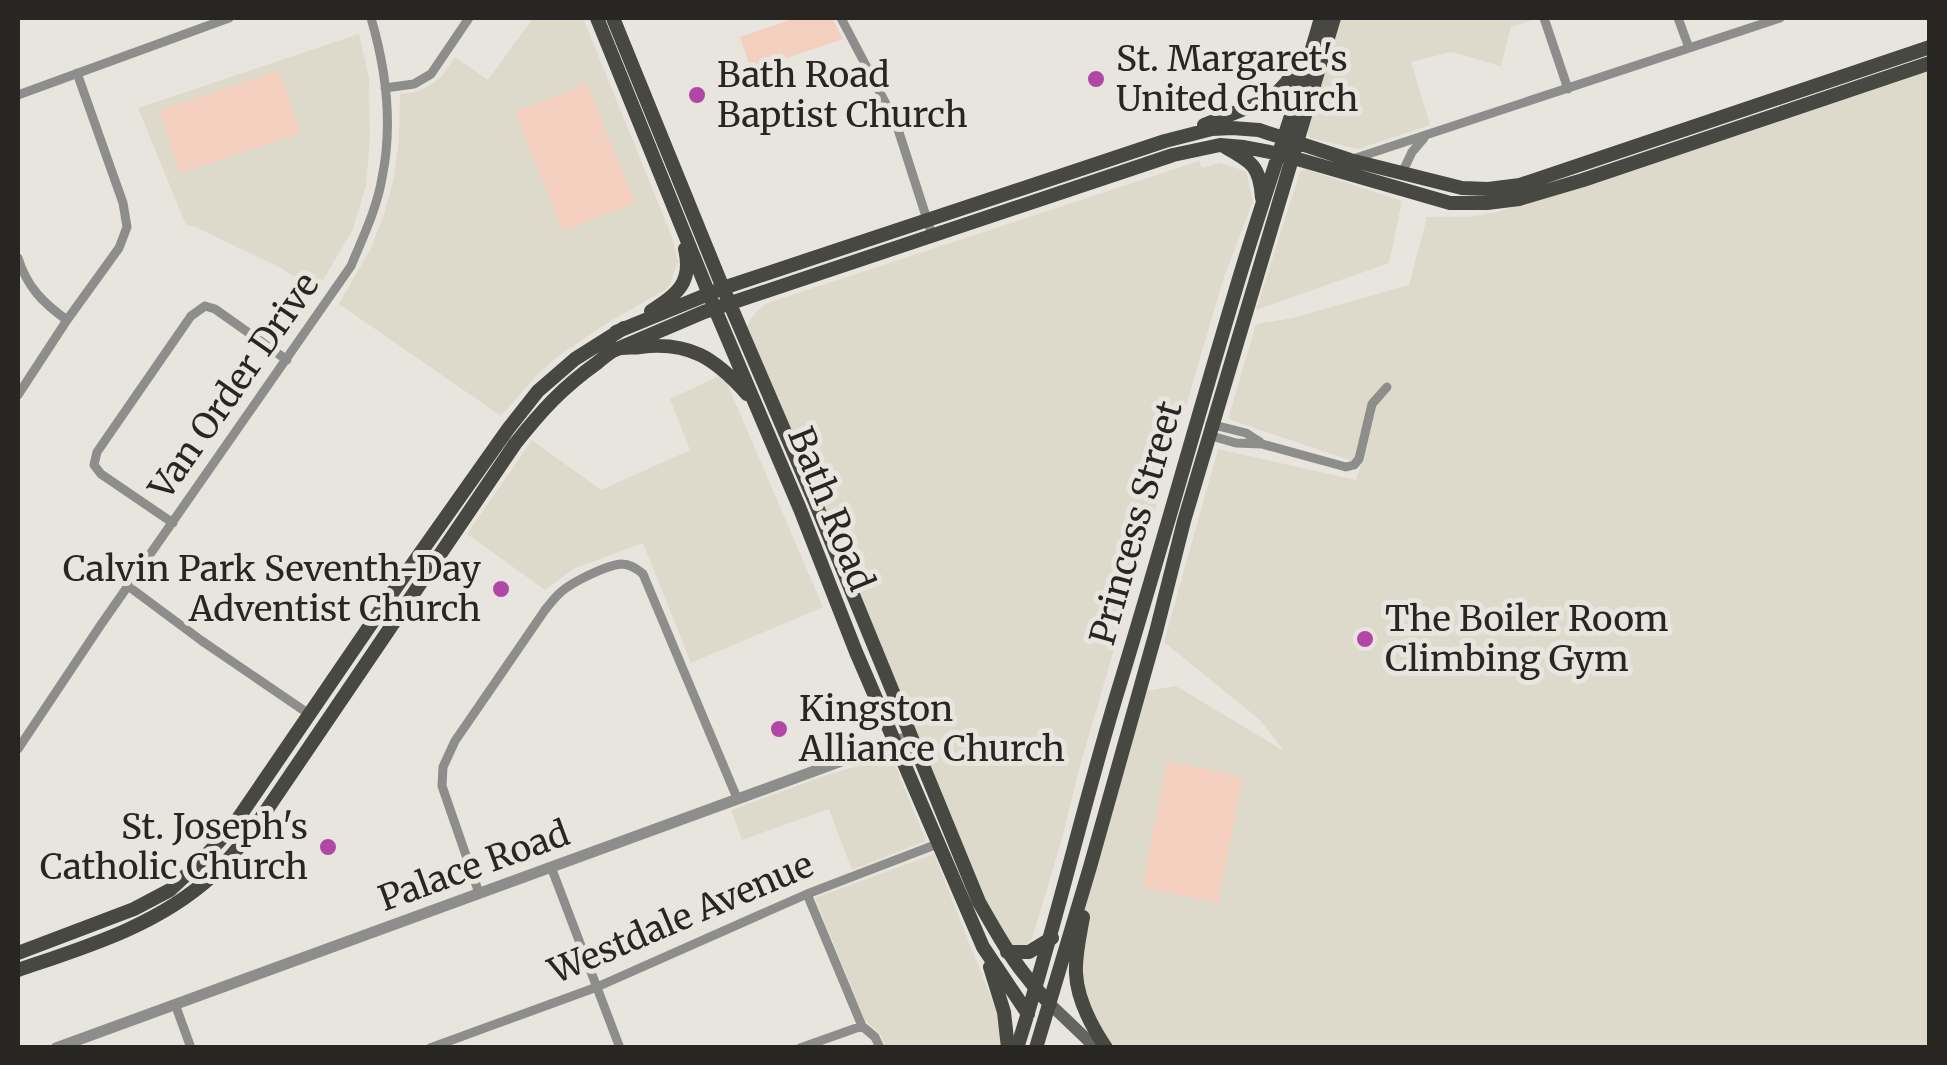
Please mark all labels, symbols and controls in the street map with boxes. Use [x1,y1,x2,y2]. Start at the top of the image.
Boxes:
place label: St. Margaret's United Church [1116,37,1358,121]
place label: Bath Road Baptist Church [717,53,968,137]
marker: St. Margaret's United Church [1085,68,1107,90]
marker: Bath Road Baptist Church [686,84,708,106]
street label: Van Order Drive [139,264,328,508]
street label: Princess Street [1080,396,1192,650]
street label: Bath Road [778,421,884,597]
place label: Calvin Park Seventh-Day Adventist Church [63,547,482,631]
marker: Calvin Park Seventh-Day Adventist Church [490,578,512,600]
place label: The Boiler Room Climbing Gym [1385,597,1669,681]
marker: The Boiler Room Climbing Gym [1354,628,1376,650]
place label: Kingston Alliance Church [798,687,1065,771]
marker: Kingston Alliance Church [768,718,790,740]
place label: St. Joseph's Catholic Church [40,805,308,889]
street label: Palace Road [373,811,575,921]
marker: St. Joseph's Catholic Church [317,836,339,858]
street label: Westdale Avenue [541,843,820,994]

